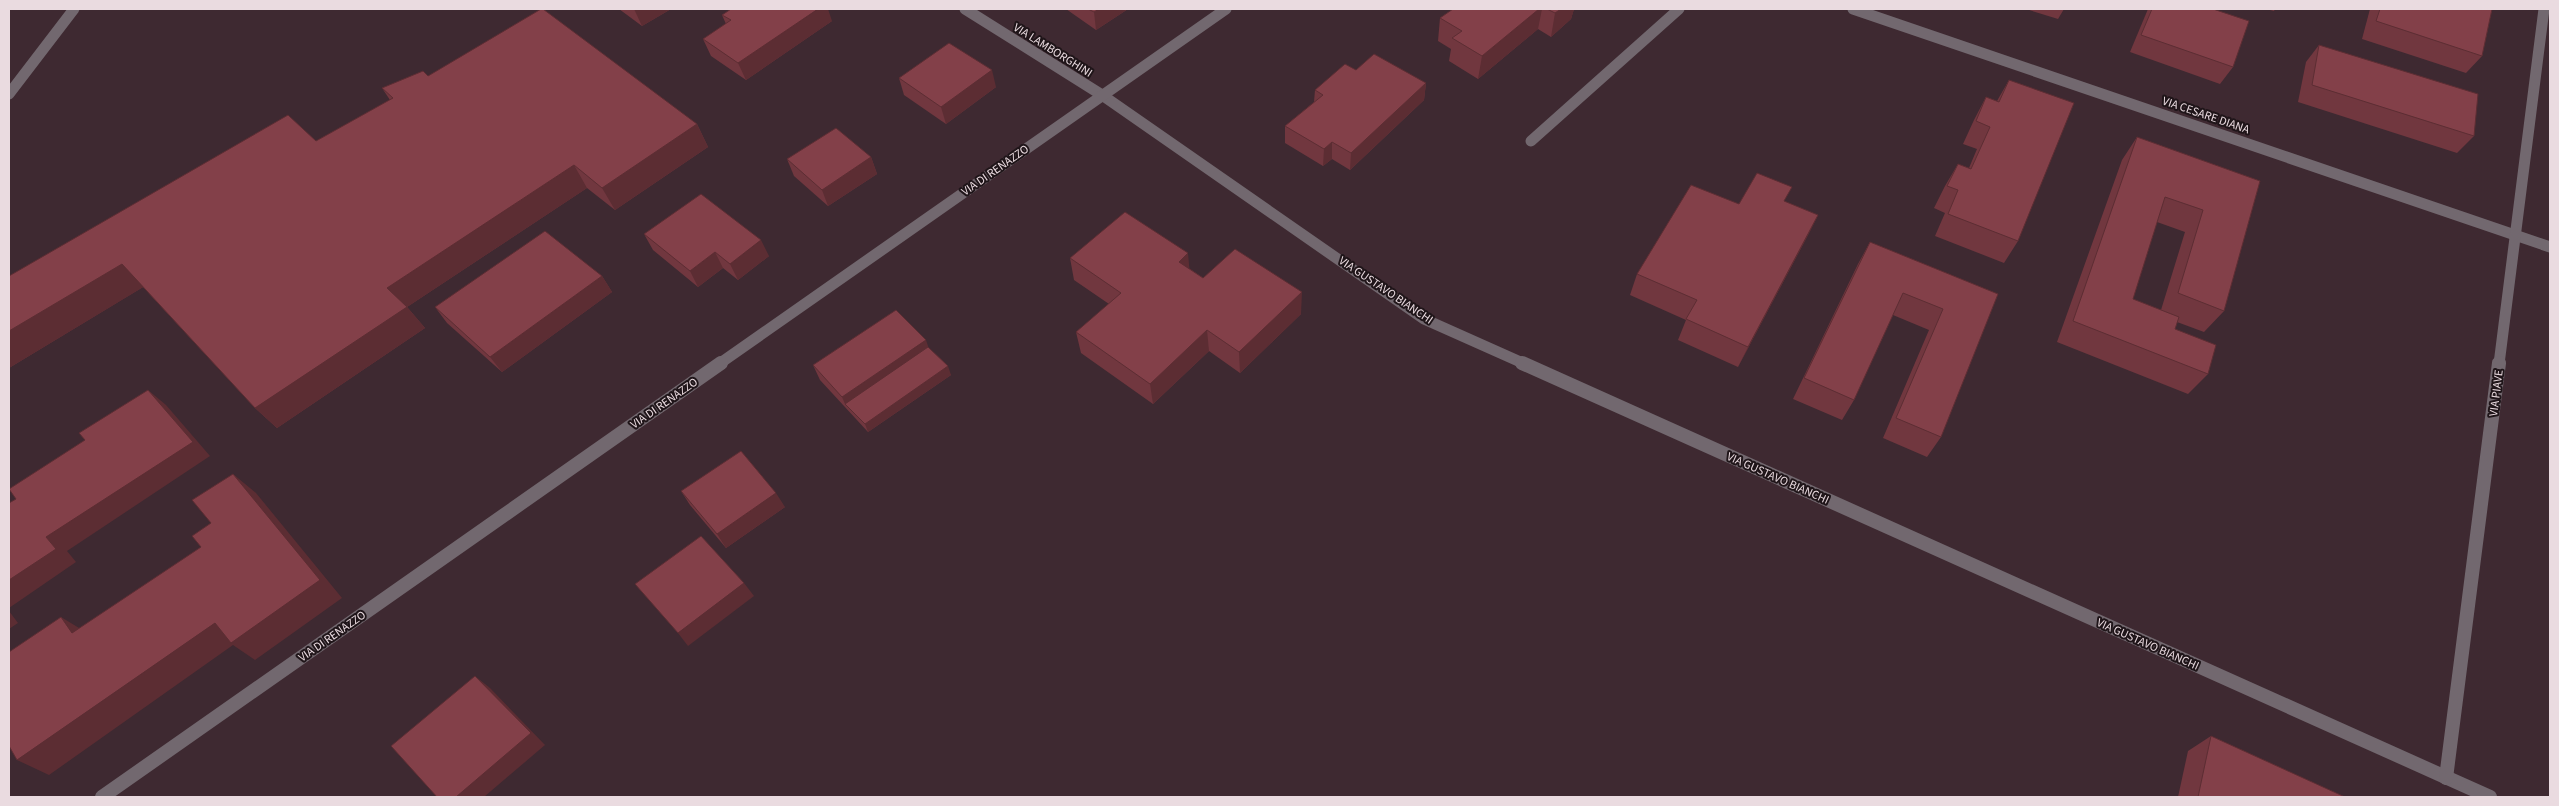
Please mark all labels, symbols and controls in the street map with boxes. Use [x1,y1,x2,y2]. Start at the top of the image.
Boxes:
street label: VIA LAMBORGHINI [1010,19,1096,82]
street label: VIA CESARE DIANA [2160,93,2252,139]
street label: VIA DI RENAZZO [958,141,1033,200]
street label: VIA GUSTAVO BIANCHI [1335,252,1436,328]
street label: VIA PIAVE [2485,369,2508,417]
street label: VIA DI RENAZZO [627,374,702,433]
street label: VIA GUSTAVO BIANCHI [1724,448,1832,509]
street label: VIA DI RENAZZO [295,607,370,666]
street label: VIA GUSTAVO BIANCHI [2094,614,2202,675]

